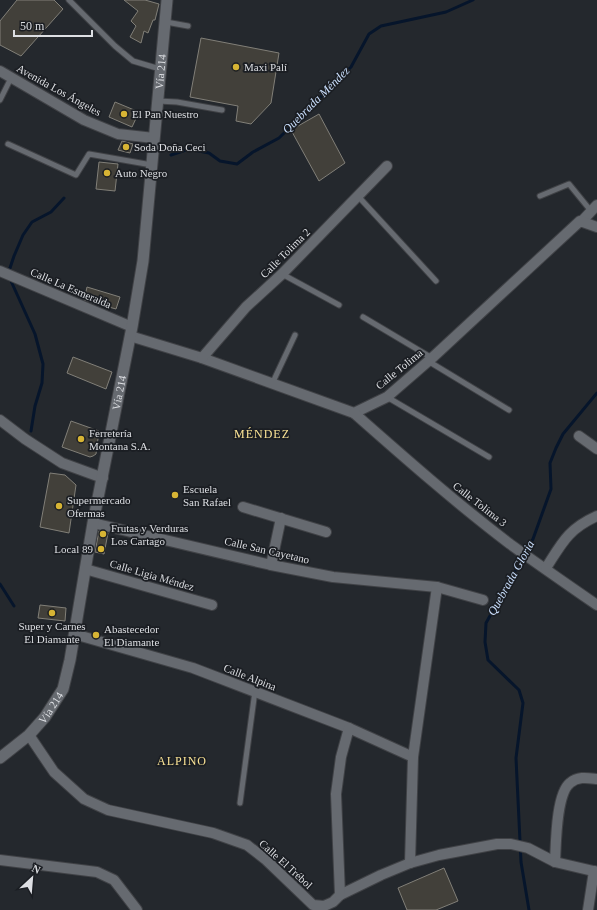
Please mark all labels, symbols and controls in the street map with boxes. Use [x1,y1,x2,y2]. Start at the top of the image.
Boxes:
scale bar [14,12,92,38]
text: 50 m [20,19,45,33]
street label: Vía 214 [153,53,168,90]
place label: Maxi Palí [244,61,287,73]
street label: Avenida Los Ángeles [15,62,103,118]
marker: Maxi Palí [231,62,241,72]
water label: Quebrada Méndez [280,63,353,136]
place label: El Pan Nuestro [132,108,199,120]
marker: El Pan Nuestro [119,109,129,119]
place label: Soda Doña Ceci [134,141,205,153]
marker: Soda Doña Ceci [121,142,131,152]
place label: Auto Negro [115,167,168,179]
marker: Auto Negro [102,168,112,178]
street label: Calle Tolima 2 [258,226,312,280]
street label: Calle La Esmeralda [29,266,113,311]
street label: Calle Tolima [373,346,425,392]
street label: Vía 214 [110,374,128,411]
place label: Ferretería Montana S.A. [89,427,151,452]
district label: MÉNDEZ [234,427,290,441]
marker: Ferretería Montana S.A. [76,434,86,444]
street label: Calle Tolima 3 [451,479,510,529]
place label: Escuela San Rafael [183,483,231,508]
marker: Escuela San Rafael [170,490,180,500]
place label: Supermercado Ofermas [67,494,131,519]
marker: Supermercado Ofermas [54,501,64,511]
place label: Frutas y Verduras Los Cartago [111,522,188,547]
marker: Frutas y Verduras Los Cartago [98,529,108,539]
street label: Calle San Cayetano [223,534,311,566]
water label: Quebrada Gloria [485,538,537,618]
place label: Local 89 [54,543,93,555]
marker: Local 89 [96,544,106,554]
street label: Calle Ligia Méndez [108,557,196,593]
marker: Super y Carnes El Diamante [47,608,57,618]
place label: Super y Carnes El Diamante [18,620,86,645]
place label: Abastecedor El Diamante [104,623,159,648]
marker: Abastecedor El Diamante [91,630,101,640]
street label: Calle Alpina [222,661,278,693]
street label: Vía 214 [36,689,66,726]
district label: ALPINO [157,754,207,768]
street label: Calle El Trébol [257,837,315,891]
north arrow [12,858,52,898]
text: N [30,862,43,876]

